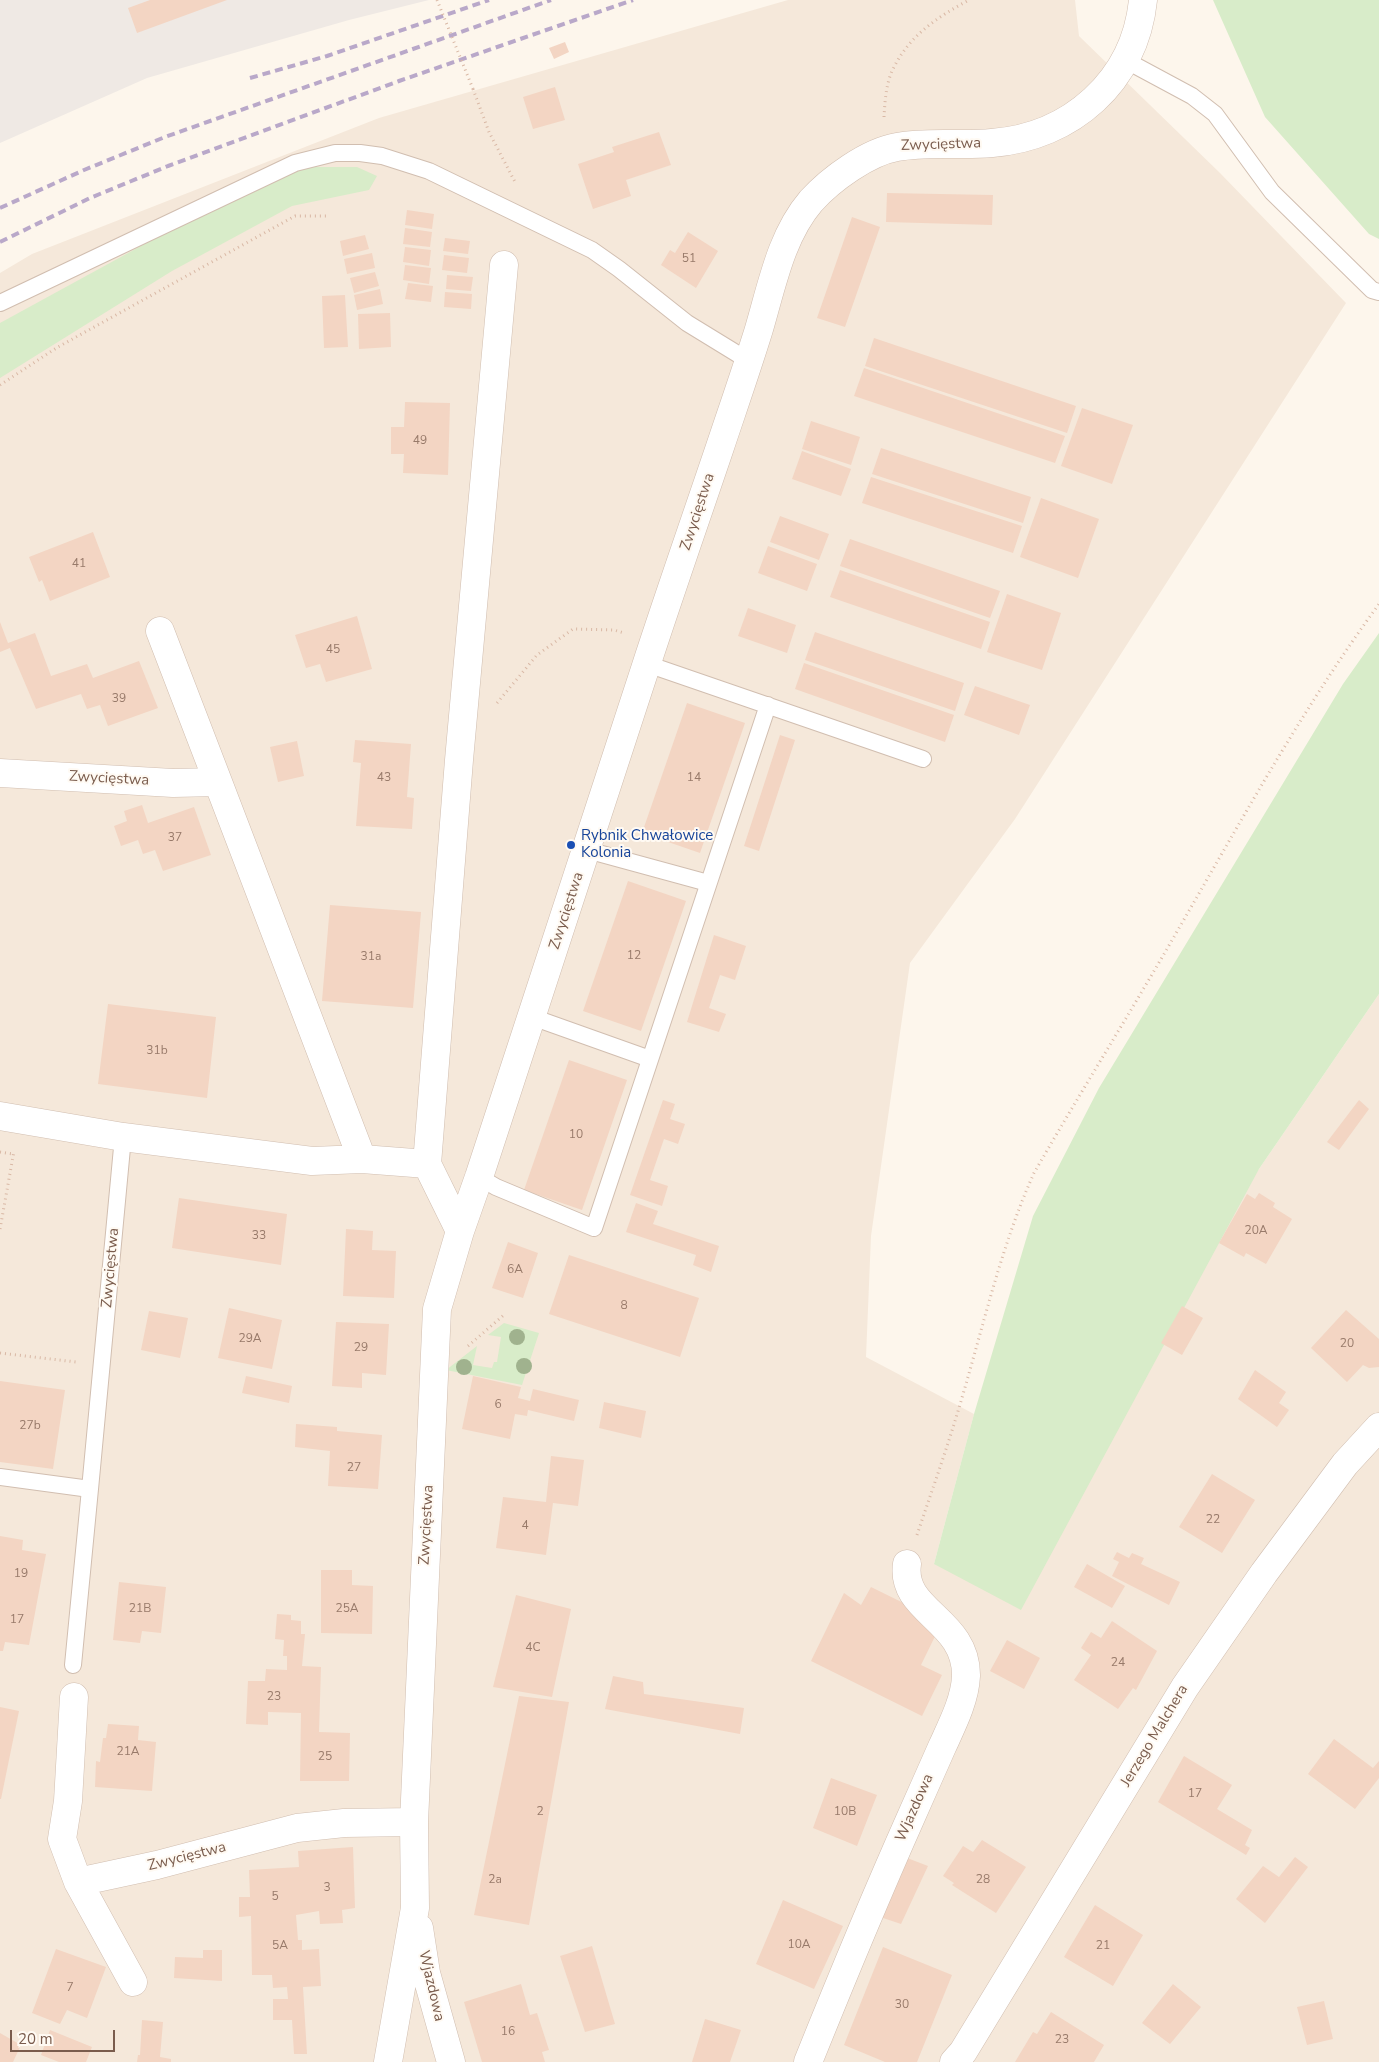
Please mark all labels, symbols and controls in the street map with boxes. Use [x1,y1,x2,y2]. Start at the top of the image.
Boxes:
street label: Zwycięstwa [901,135,981,155]
house number: 51 [682,252,696,266]
house number: 49 [413,434,427,448]
street label: Zwycięstwa [677,471,719,553]
house number: 41 [72,557,86,571]
house number: 45 [326,643,340,657]
house number: 39 [112,692,126,706]
street label: Zwycięstwa [68,768,150,790]
house number: 43 [377,771,391,785]
house number: 14 [687,771,701,785]
place label: Rybnik Chwałowice Kolonia [581,827,713,862]
house number: 37 [168,831,182,845]
marker: Rybnik Chwałowice Kolonia [565,839,577,851]
street label: Zwycięstwa [546,870,588,952]
house number: 12 [627,949,641,963]
house number: 31a [361,950,381,964]
house number: 31b [146,1044,168,1058]
house number: 10 [569,1128,583,1142]
house number: 20A [1244,1224,1268,1238]
street label: Zwycięstwa [99,1227,123,1309]
house number: 33 [252,1229,266,1243]
house number: 6A [507,1263,523,1277]
house number: 8 [620,1299,628,1313]
house number: 29A [238,1332,262,1346]
house number: 20 [1340,1337,1354,1351]
house number: 29 [354,1341,368,1355]
house number: 6 [494,1398,502,1412]
house number: 27b [19,1419,41,1433]
house number: 27 [347,1461,361,1475]
street label: Zwycięstwa [416,1484,438,1566]
house number: 22 [1206,1513,1220,1527]
house number: 4 [521,1519,529,1533]
house number: 19 [14,1567,28,1581]
house number: 21B [129,1602,151,1616]
house number: 25A [335,1602,359,1616]
house number: 17 [10,1613,24,1627]
house number: 4C [525,1641,541,1655]
house number: 24 [1111,1656,1125,1670]
street label: Jerzego Malchera [1117,1682,1193,1790]
house number: 23 [267,1690,281,1704]
house number: 21A [116,1745,140,1759]
house number: 25 [318,1750,332,1764]
street label: Wjazdowa [892,1771,938,1845]
house number: 17 [1188,1787,1202,1801]
house number: 2 [536,1805,544,1819]
house number: 10B [834,1805,856,1819]
street label: Zwycięstwa [146,1839,228,1875]
house number: 2a [488,1873,502,1887]
house number: 28 [976,1873,990,1887]
house number: 3 [323,1881,331,1895]
house number: 5 [271,1890,279,1904]
house number: 10A [787,1938,811,1952]
house number: 5A [272,1939,288,1953]
house number: 21 [1096,1939,1110,1953]
street label: Wjazdowa [414,1949,448,2023]
house number: 7 [66,1981,74,1995]
house number: 30 [895,1998,909,2012]
scale bar [12,2020,118,2052]
house number: 16 [501,2025,515,2039]
text: 20 m [18,2029,53,2049]
house number: 23 [1055,2033,1069,2047]

